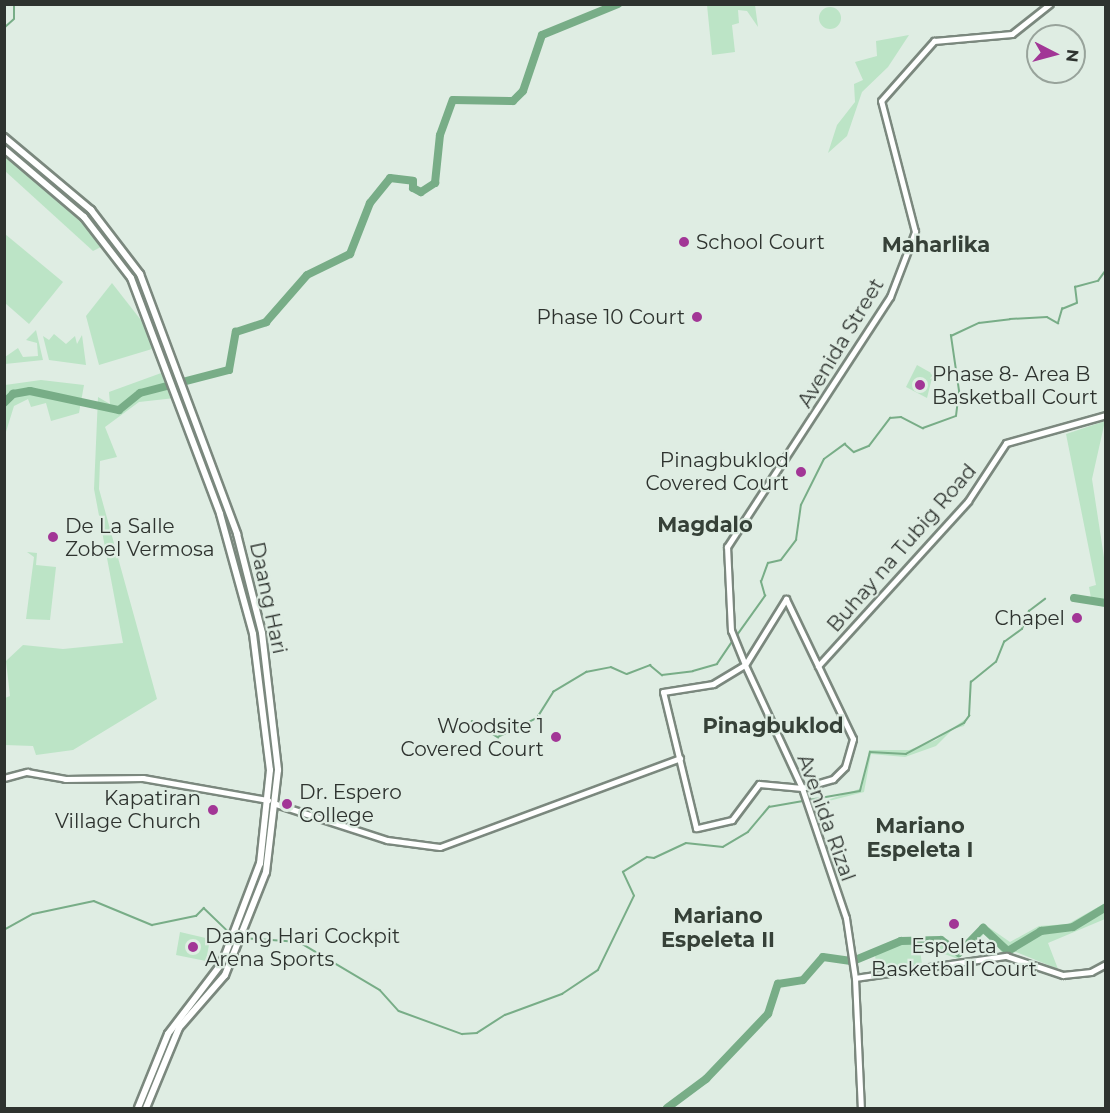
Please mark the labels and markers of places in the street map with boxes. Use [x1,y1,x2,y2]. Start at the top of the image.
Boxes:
place label: School Court [696,230,825,254]
marker: School Court [677,235,691,249]
place label: Phase 10 Court [536,305,685,329]
marker: Phase 10 Court [690,310,704,324]
place label: Phase 8- Area B Basketball Court [932,362,1098,409]
marker: Phase 8- Area B Basketball Court [913,378,927,392]
place label: Pinagbuklod Covered Court [646,448,789,495]
marker: Pinagbuklod Covered Court [794,465,808,479]
place label: De La Salle Zobel Vermosa [65,514,215,561]
marker: De La Salle Zobel Vermosa [46,530,60,544]
place label: Chapel [994,606,1065,630]
marker: Chapel [1070,611,1084,625]
place label: Woodsite 1 Covered Court [401,714,544,761]
marker: Woodsite 1 Covered Court [549,730,563,744]
place label: Dr. Espero College [299,780,402,827]
place label: Kapatiran Village Church [55,786,201,833]
marker: Dr. Espero College [280,797,294,811]
marker: Kapatiran Village Church [206,803,220,817]
marker: Espeleta Basketball Court [947,917,961,931]
place label: Daang Hari Cockpit Arena Sports [205,924,400,971]
place label: Espeleta Basketball Court [871,934,1037,981]
marker: Daang Hari Cockpit Arena Sports [186,940,200,954]

